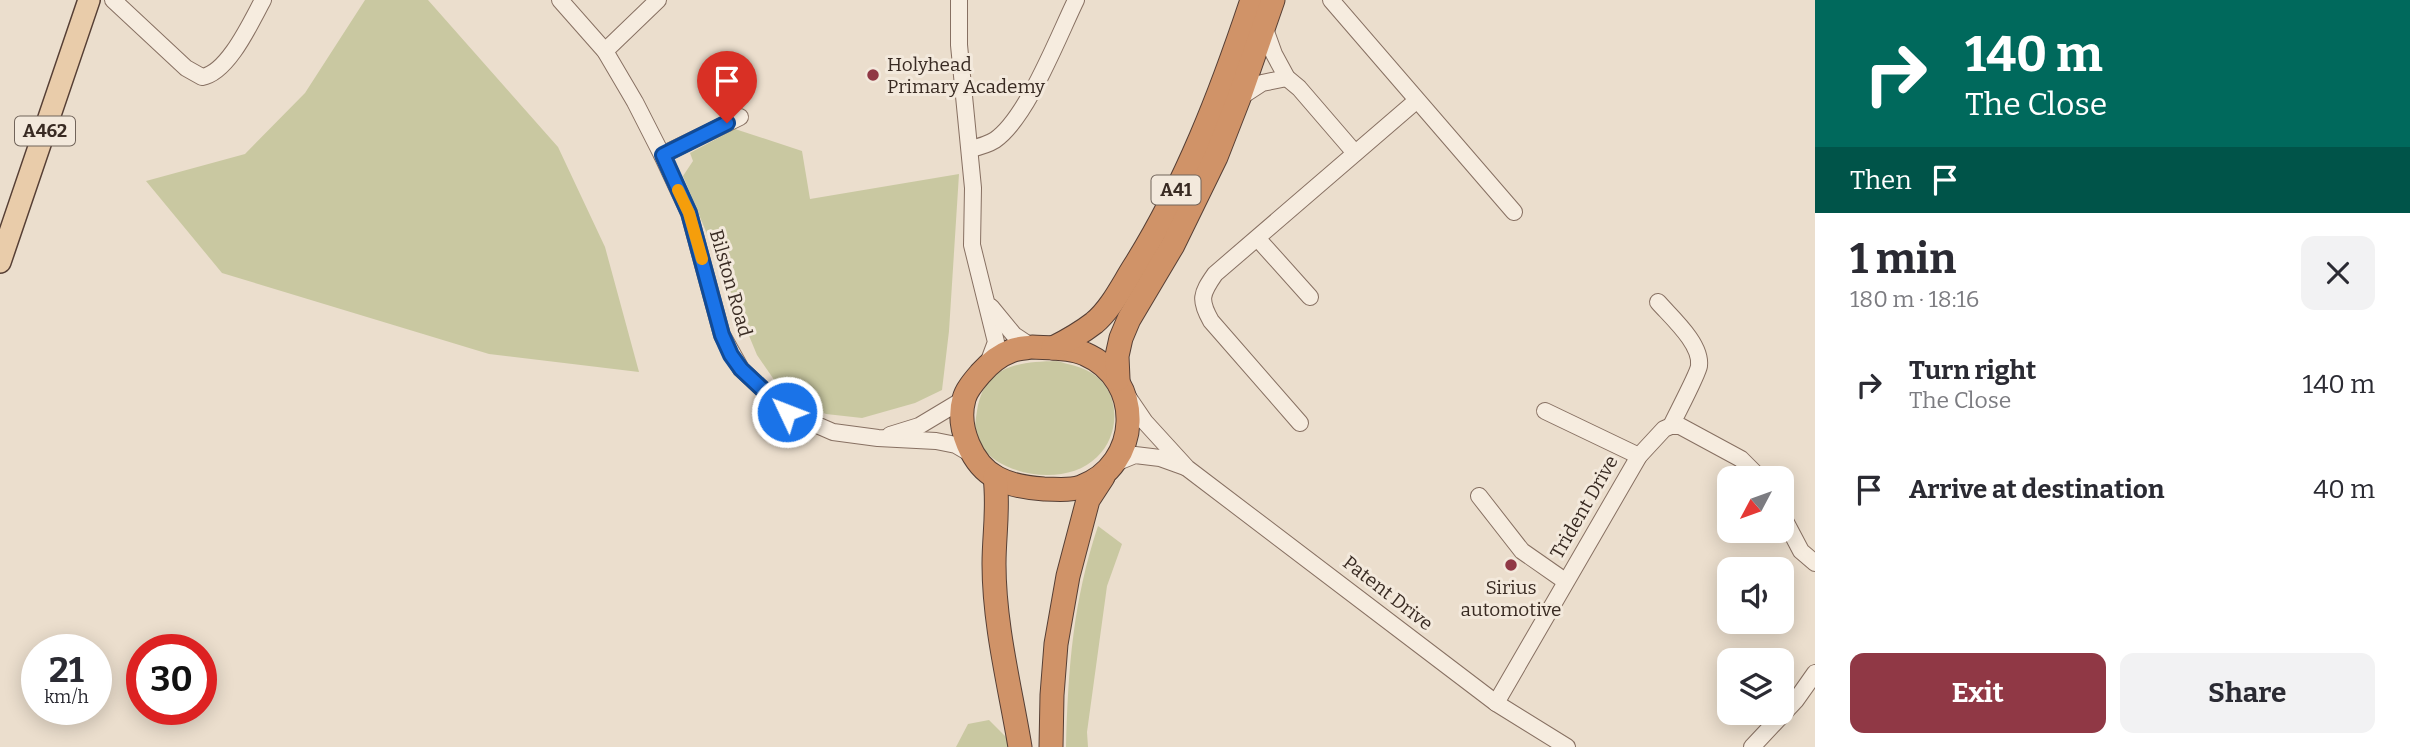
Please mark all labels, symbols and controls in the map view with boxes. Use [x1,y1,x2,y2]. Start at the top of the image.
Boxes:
text: 140 m [1965,25,2103,84]
icon: right [1850,28,1941,119]
pin [697,51,757,123]
place label: Holyhead Primary Academy [887,53,1046,98]
icon: arrive [708,62,746,100]
marker: Holyhead Primary Academy [865,67,881,83]
text: The Close [1965,85,2107,123]
road number: A462 [15,116,75,146]
icon: arrive [1926,161,1964,199]
text: Then [1850,165,1912,196]
road number: A41 [1152,176,1200,204]
street label: Bilston Road [705,227,757,339]
text: 1 min [1850,234,1956,284]
button: close [2301,236,2375,310]
text: 180 m · 18:16 [1850,285,1979,313]
text: Turn right [1909,355,2036,386]
icon: right [1850,366,1888,404]
text: 140 m [2303,369,2375,400]
position arrow [750,375,824,449]
text: The Close [1909,386,2011,414]
street label: Trident Drive [1545,451,1623,563]
north arrow [1717,466,1794,542]
map controls [1717,466,1794,725]
icon: arrive [1850,471,1888,509]
text: Arrive at destination [1909,474,2164,505]
text: 40 m [2313,474,2375,505]
street label: Patent Drive [1338,551,1438,635]
marker: Sirius automotive [1503,557,1519,573]
button: sound [1717,557,1794,634]
place label: Sirius automotive [1460,576,1562,621]
speed limit sign: 30 [126,634,217,725]
button: layers [1717,648,1794,725]
text: 21 [49,649,84,691]
button: Exit [1850,653,2106,733]
button: Share [2120,653,2375,733]
text: km/h [44,686,89,708]

